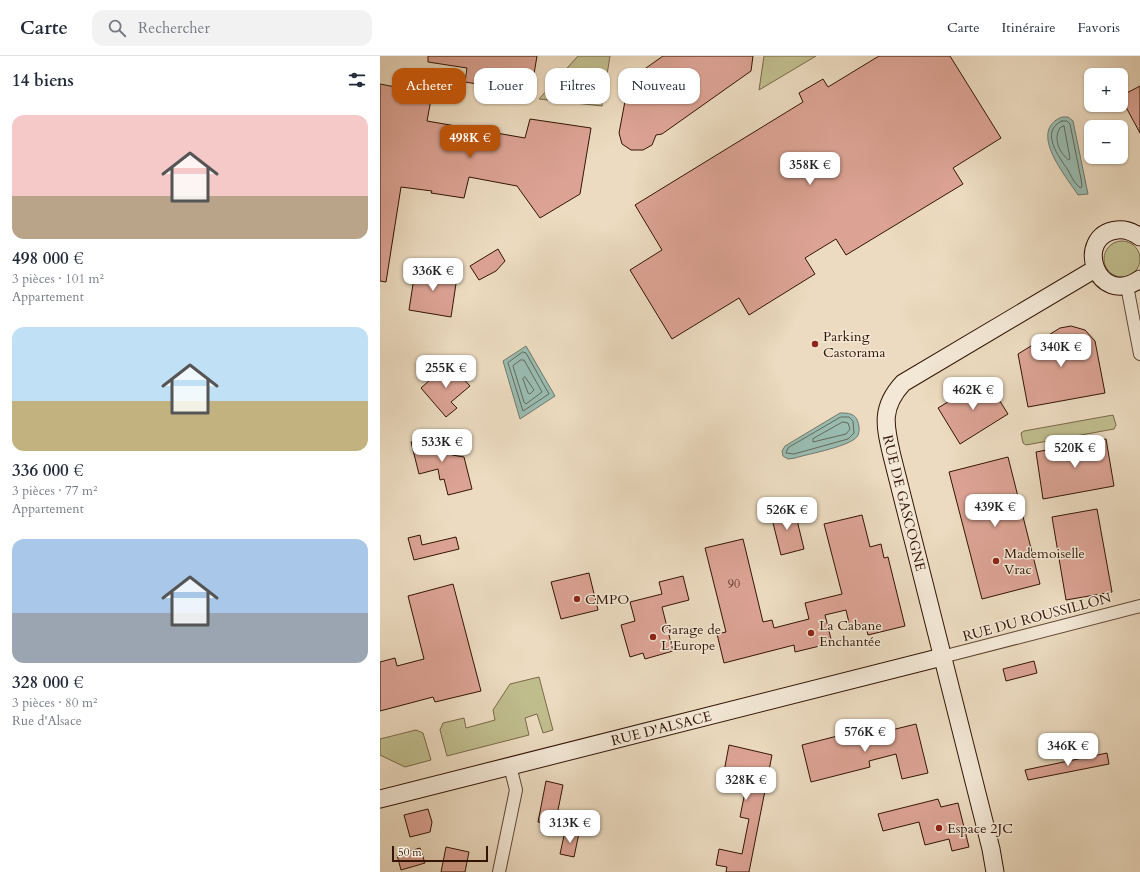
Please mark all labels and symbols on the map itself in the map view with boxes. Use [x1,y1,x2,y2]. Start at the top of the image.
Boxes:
pin: 498K € [437,125,503,159]
pin: 358K € [777,152,843,186]
pin: 336K € [400,258,466,292]
place label: Parking Castorama [823,327,885,362]
pin: 340K € [1028,334,1094,368]
marker: Parking Castorama [810,339,820,349]
pin: 255K € [413,355,479,389]
pin: 462K € [940,377,1006,411]
pin: 533K € [409,429,475,463]
street label: RUE DE GASCOGNE [878,433,930,573]
pin: 520K € [1042,435,1108,469]
pin: 439K € [962,494,1028,528]
pin: 526K € [754,497,820,531]
place label: Mademoiselle Vrac [1004,544,1085,579]
marker: Mademoiselle Vrac [991,556,1001,566]
house number: 90 [728,576,740,592]
street label: RUE DU ROUSSILLON [961,588,1113,646]
place label: CMPO [585,590,629,609]
marker: CMPO [572,594,582,604]
place label: La Cabane Enchantée [819,616,882,651]
place label: Garage de L'Europe [661,620,721,655]
marker: La Cabane Enchantée [806,628,816,638]
marker: Garage de L'Europe [648,632,658,642]
street label: RUE D'ALSACE [609,706,714,750]
pin: 576K € [832,719,898,753]
pin: 346K € [1035,733,1101,767]
pin: 328K € [713,767,779,801]
pin: 313K € [537,810,603,844]
place label: Espace 2JC [947,819,1013,838]
marker: Espace 2JC [934,823,944,833]
scale bar [392,844,488,863]

